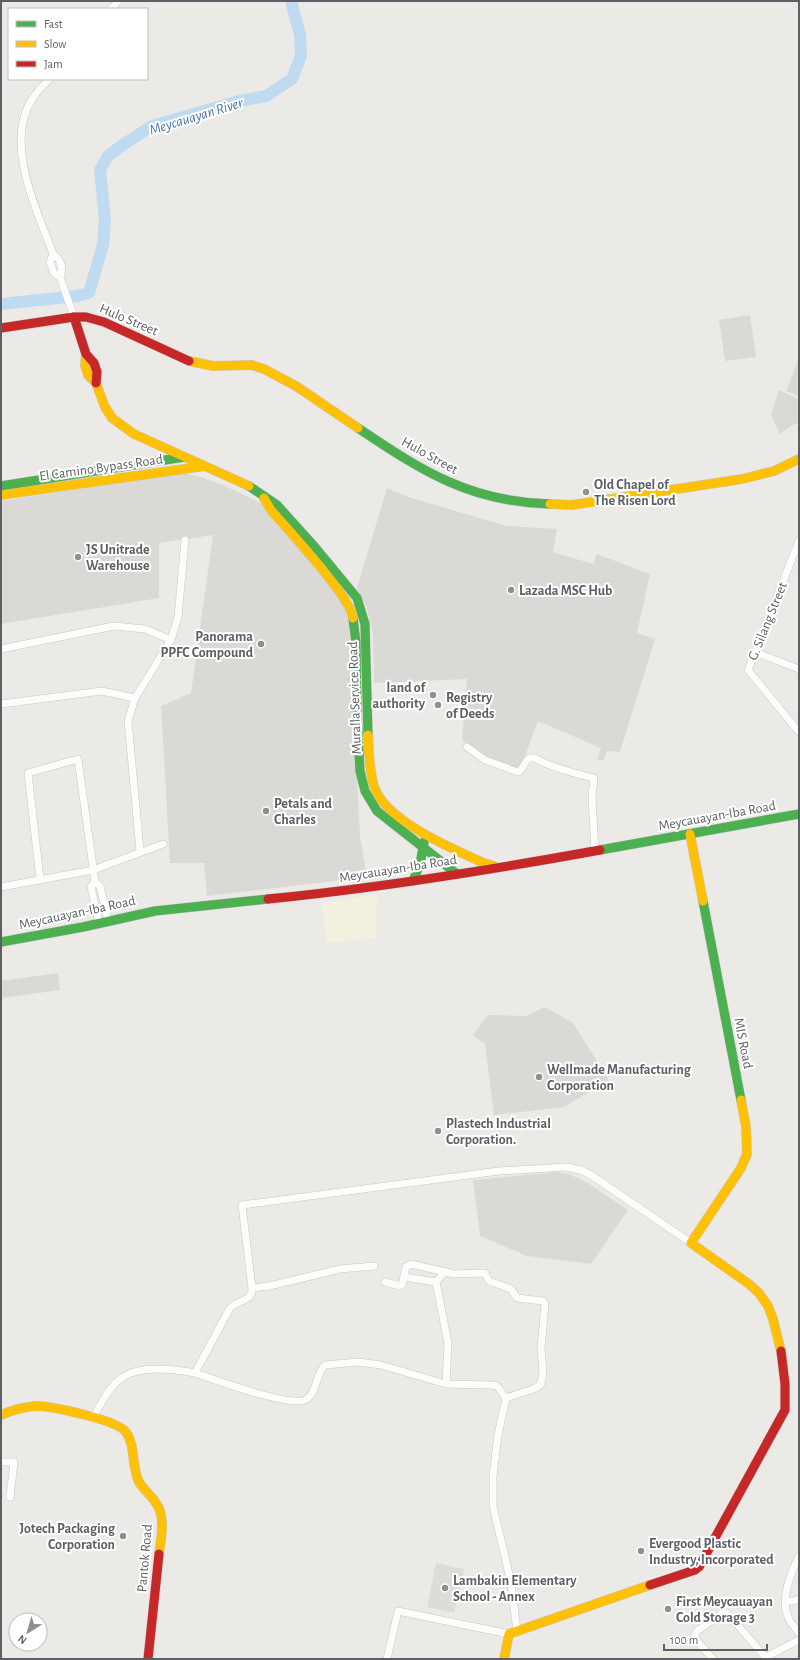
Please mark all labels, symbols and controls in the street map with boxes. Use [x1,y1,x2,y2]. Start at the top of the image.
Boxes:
legend [8,8,148,80]
text: Fast [44,18,63,30]
text: Slow [44,38,66,50]
text: Jam [44,58,63,70]
water label: Meycauayan River [148,95,246,138]
street label: Hulo Street [97,301,160,339]
street label: Hulo Street [399,435,461,477]
street label: El Camino Bypass Road [38,452,164,484]
place label: Old Chapel of The Risen Lord [594,478,676,508]
marker: Old Chapel of The Risen Lord [581,487,591,497]
place label: JS Unitrade Warehouse [86,543,150,573]
marker: JS Unitrade Warehouse [73,552,83,562]
street label: G. Silang Street [746,580,790,662]
place label: Lazada MSC Hub [519,584,612,598]
marker: Lazada MSC Hub [506,585,516,595]
place label: Panorama PPFC Compound [160,630,254,660]
marker: Panorama PPFC Compound [256,639,266,649]
street label: Muralla Service Road [346,641,364,755]
place label: land of authority [372,681,426,711]
marker: land of authority [428,690,438,700]
place label: Registry of Deeds [446,691,494,721]
marker: Registry of Deeds [433,700,443,710]
place label: Petals and Charles [274,797,333,827]
street label: Meycauayan-Iba Road [657,799,777,833]
marker: Petals and Charles [261,806,271,816]
street label: Meycauayan-Iba Road [338,853,458,885]
street label: Meycauayan-Iba Road [18,894,137,932]
street label: MIS Road [731,1017,755,1070]
place label: Wellmade Manufacturing Corporation [547,1063,692,1093]
marker: Wellmade Manufacturing Corporation [534,1072,544,1082]
place label: Plastech Industrial Corporation. [446,1117,551,1147]
marker: Plastech Industrial Corporation. [433,1126,443,1136]
place label: Jotech Packaging Corporation [20,1522,116,1552]
street label: Pantok Road [135,1524,155,1593]
marker: Jotech Packaging Corporation [118,1531,128,1541]
place label: Evergood Plastic Industry, Incorporated [649,1537,774,1567]
marker: Evergood Plastic Industry, Incorporated [636,1546,646,1556]
place label: Lambakin Elementary School - Annex [453,1574,577,1604]
marker: Lambakin Elementary School - Annex [440,1583,450,1593]
place label: First Meycauayan Cold Storage 3 [676,1595,773,1625]
marker: First Meycauayan Cold Storage 3 [663,1604,673,1614]
north arrow [8,1612,48,1652]
scale bar [664,1626,767,1652]
text: N [16,1633,29,1646]
text: 100 m [670,1634,698,1646]

